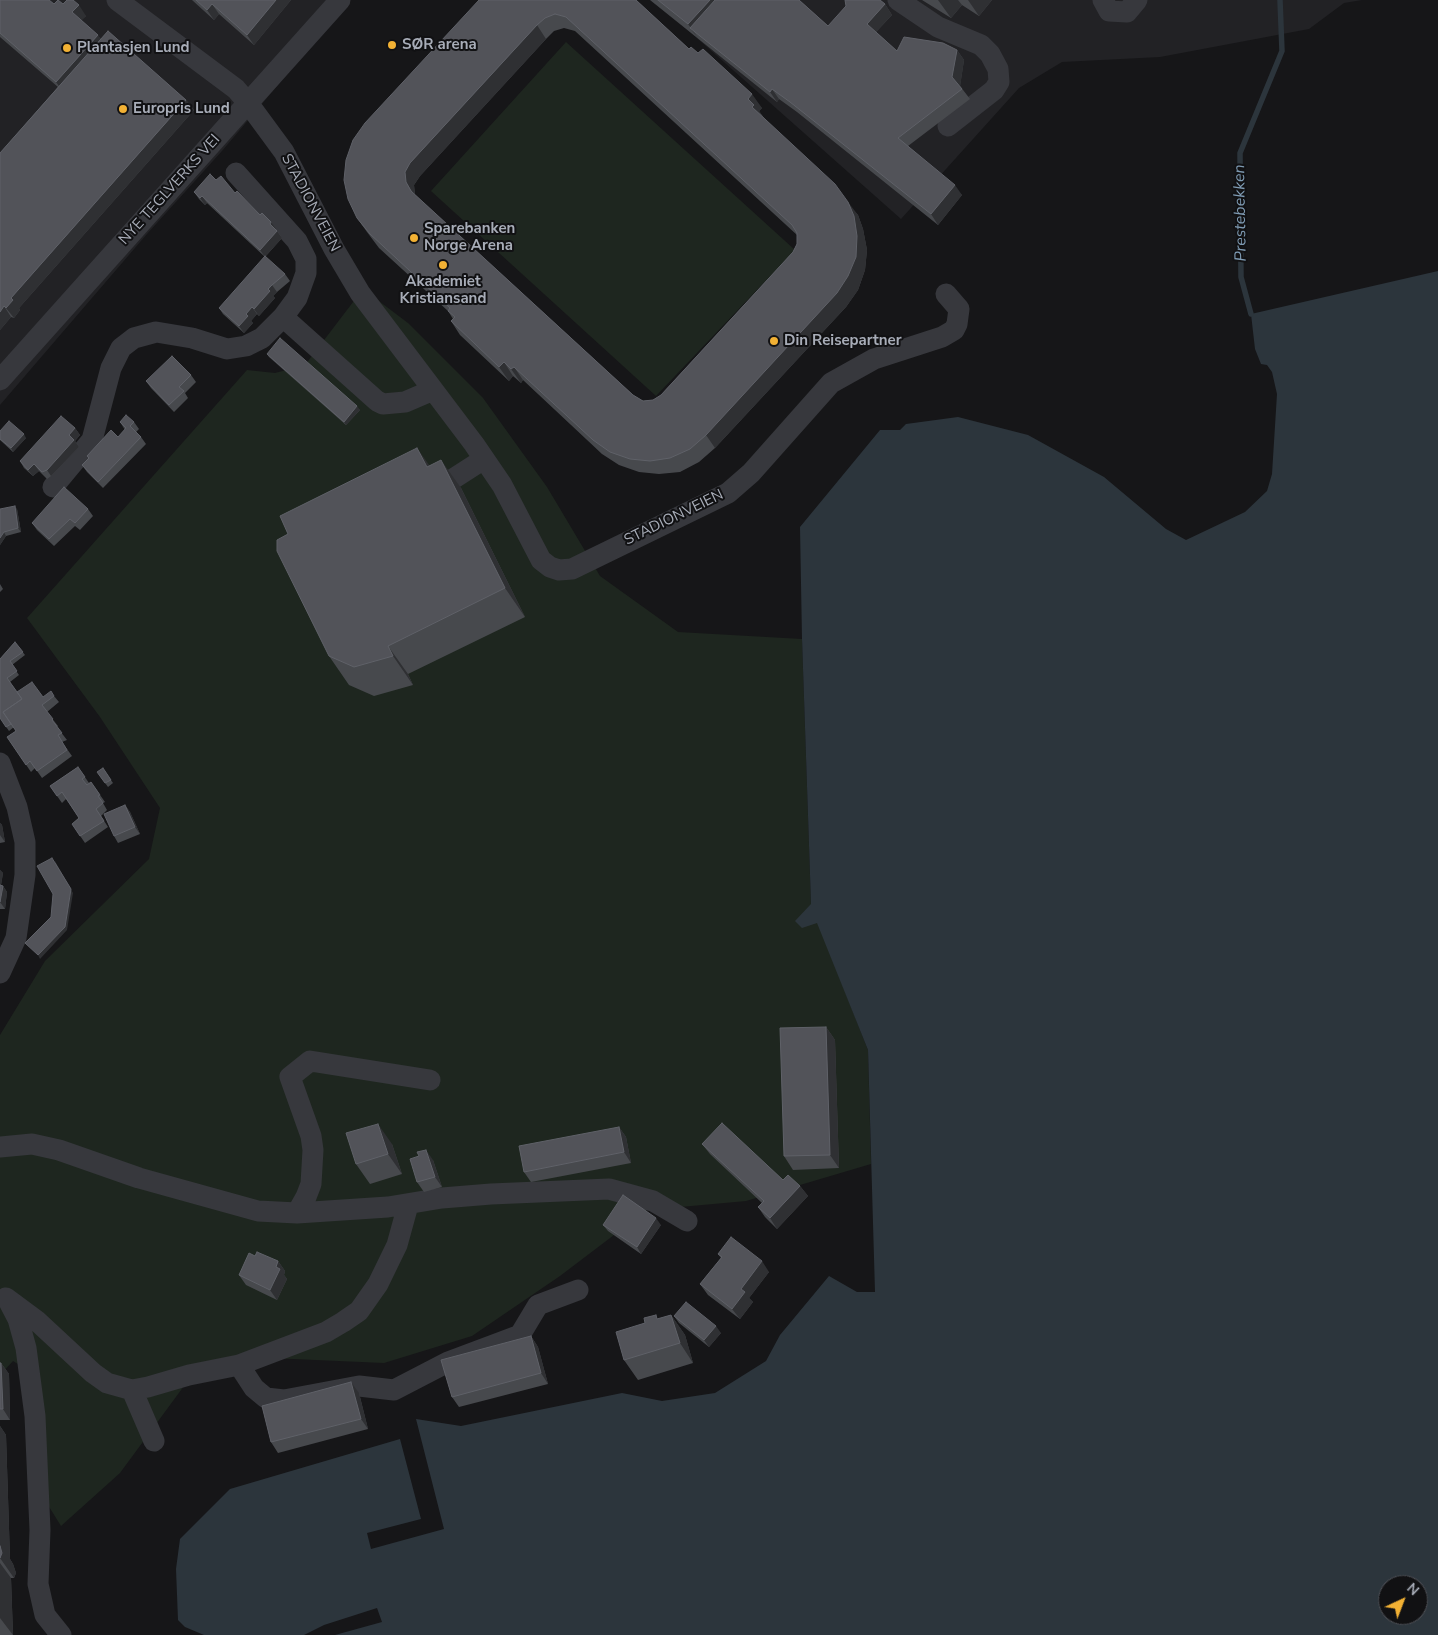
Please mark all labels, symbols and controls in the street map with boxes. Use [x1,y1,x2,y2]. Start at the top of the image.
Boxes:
place label: SØR arena [402,36,477,54]
place label: Plantasjen Lund [77,39,189,57]
marker: SØR arena [386,39,398,51]
marker: Plantasjen Lund [61,42,73,54]
place label: Europris Lund [133,100,230,118]
marker: Europris Lund [117,103,129,115]
street label: NYE TEGLVERKS VEI [116,131,224,249]
street label: STADIONVEIEN [277,151,343,255]
water label: Prestebekken [1231,164,1251,262]
place label: Sparebanken Norge Arena [424,220,515,255]
marker: Sparebanken Norge Arena [408,232,420,244]
marker: Akademiet Kristiansand [437,259,449,271]
place label: Akademiet Kristiansand [400,273,486,308]
place label: Din Reisepartner [784,332,902,350]
marker: Din Reisepartner [768,335,780,347]
street label: STADIONVEIEN [621,486,727,550]
north arrow [1378,1575,1428,1625]
text: N [1403,1579,1423,1600]

